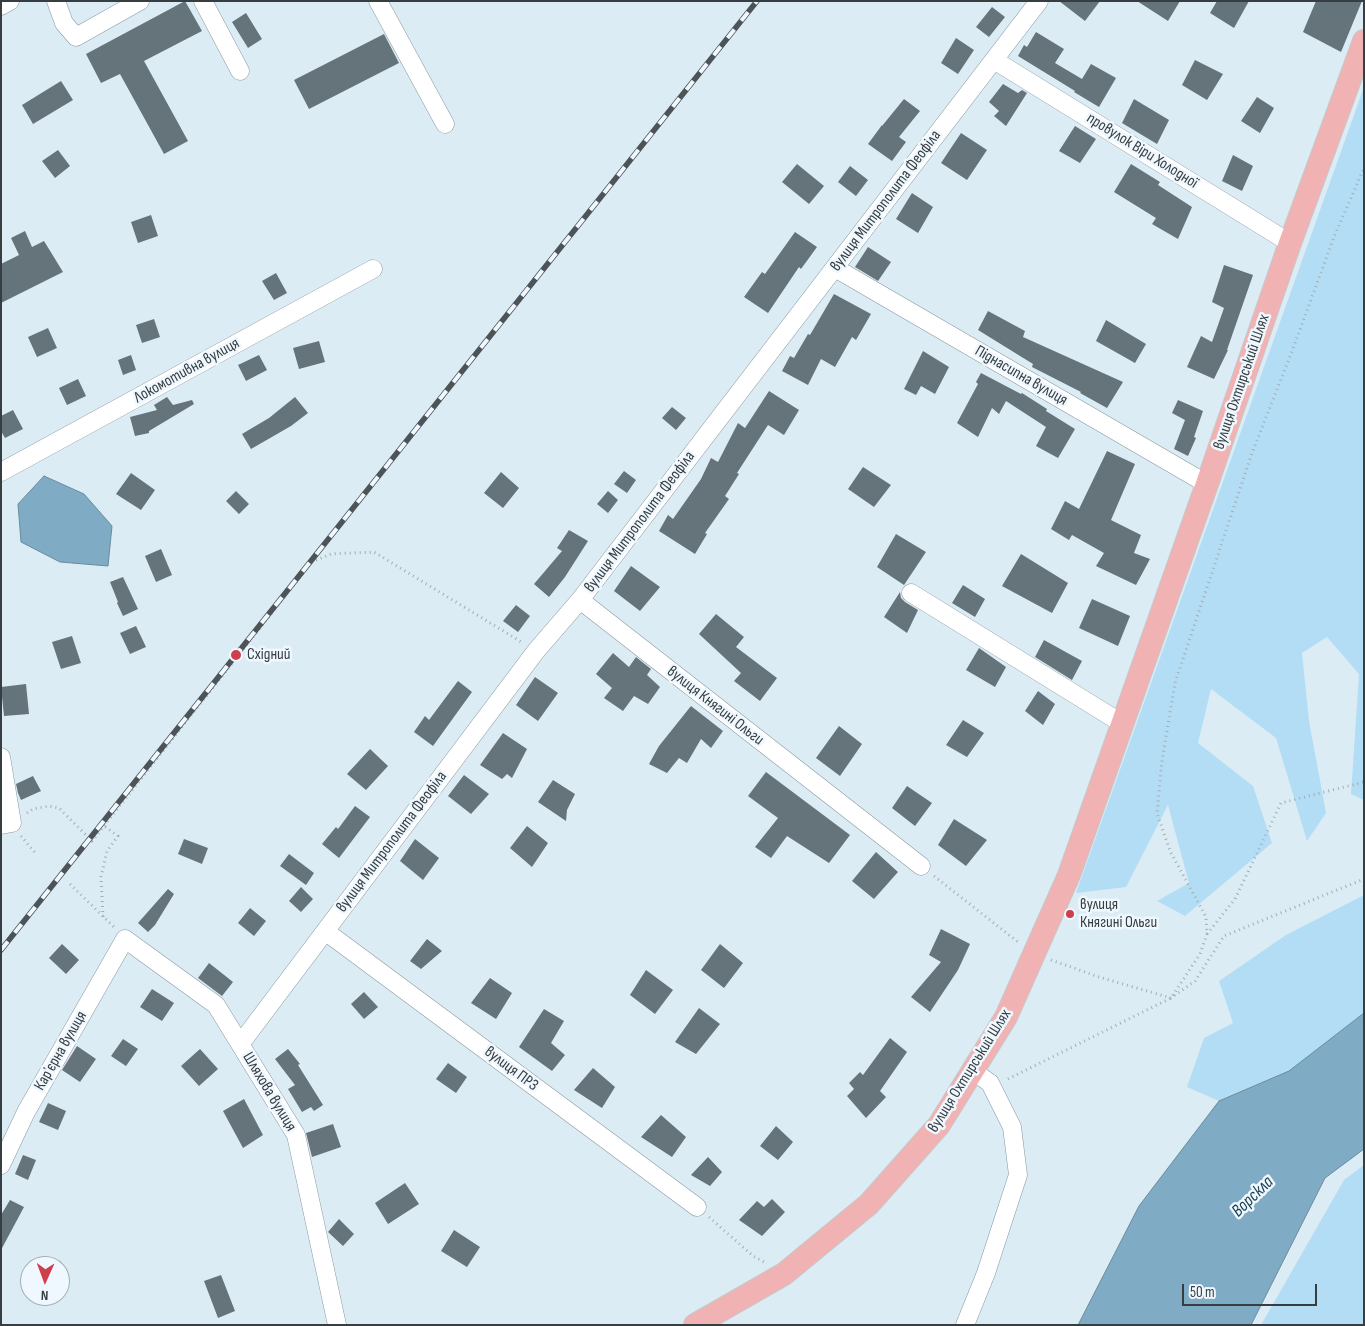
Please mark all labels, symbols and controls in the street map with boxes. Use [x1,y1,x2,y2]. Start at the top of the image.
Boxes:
street label: провулок Віри Холодної [1083,109,1201,193]
street label: вулиця Митрополита Феофіла [827,127,945,275]
street label: вулиця Охтирський Шлях [1210,312,1274,452]
street label: Локомотивна вулиця [131,334,243,408]
street label: Піднасипна вулиця [971,342,1071,410]
street label: вулиця Митрополита Феофіла [581,448,699,596]
place label: Східний [247,645,290,665]
marker: Східний [229,648,243,662]
street label: вулиця Княгині Ольги [663,662,767,750]
street label: вулиця Митрополита Феофіла [333,768,451,916]
place label: вулиця Княгині Ольги [1080,895,1157,933]
marker: вулиця Княгині Ольги [1064,908,1076,920]
street label: вулиця Охтирський Шлях [924,1006,1016,1136]
street label: Карʼєрна вулиця [31,1008,91,1094]
street label: вулиця ПРЗ [480,1043,542,1095]
street label: Шляхова вулиця [238,1049,300,1135]
water label: Ворскла [1228,1172,1278,1222]
north arrow [20,1256,70,1306]
scale bar [1185,1274,1320,1306]
text: 50 m [1190,1283,1215,1302]
text: N [40,1287,49,1304]

